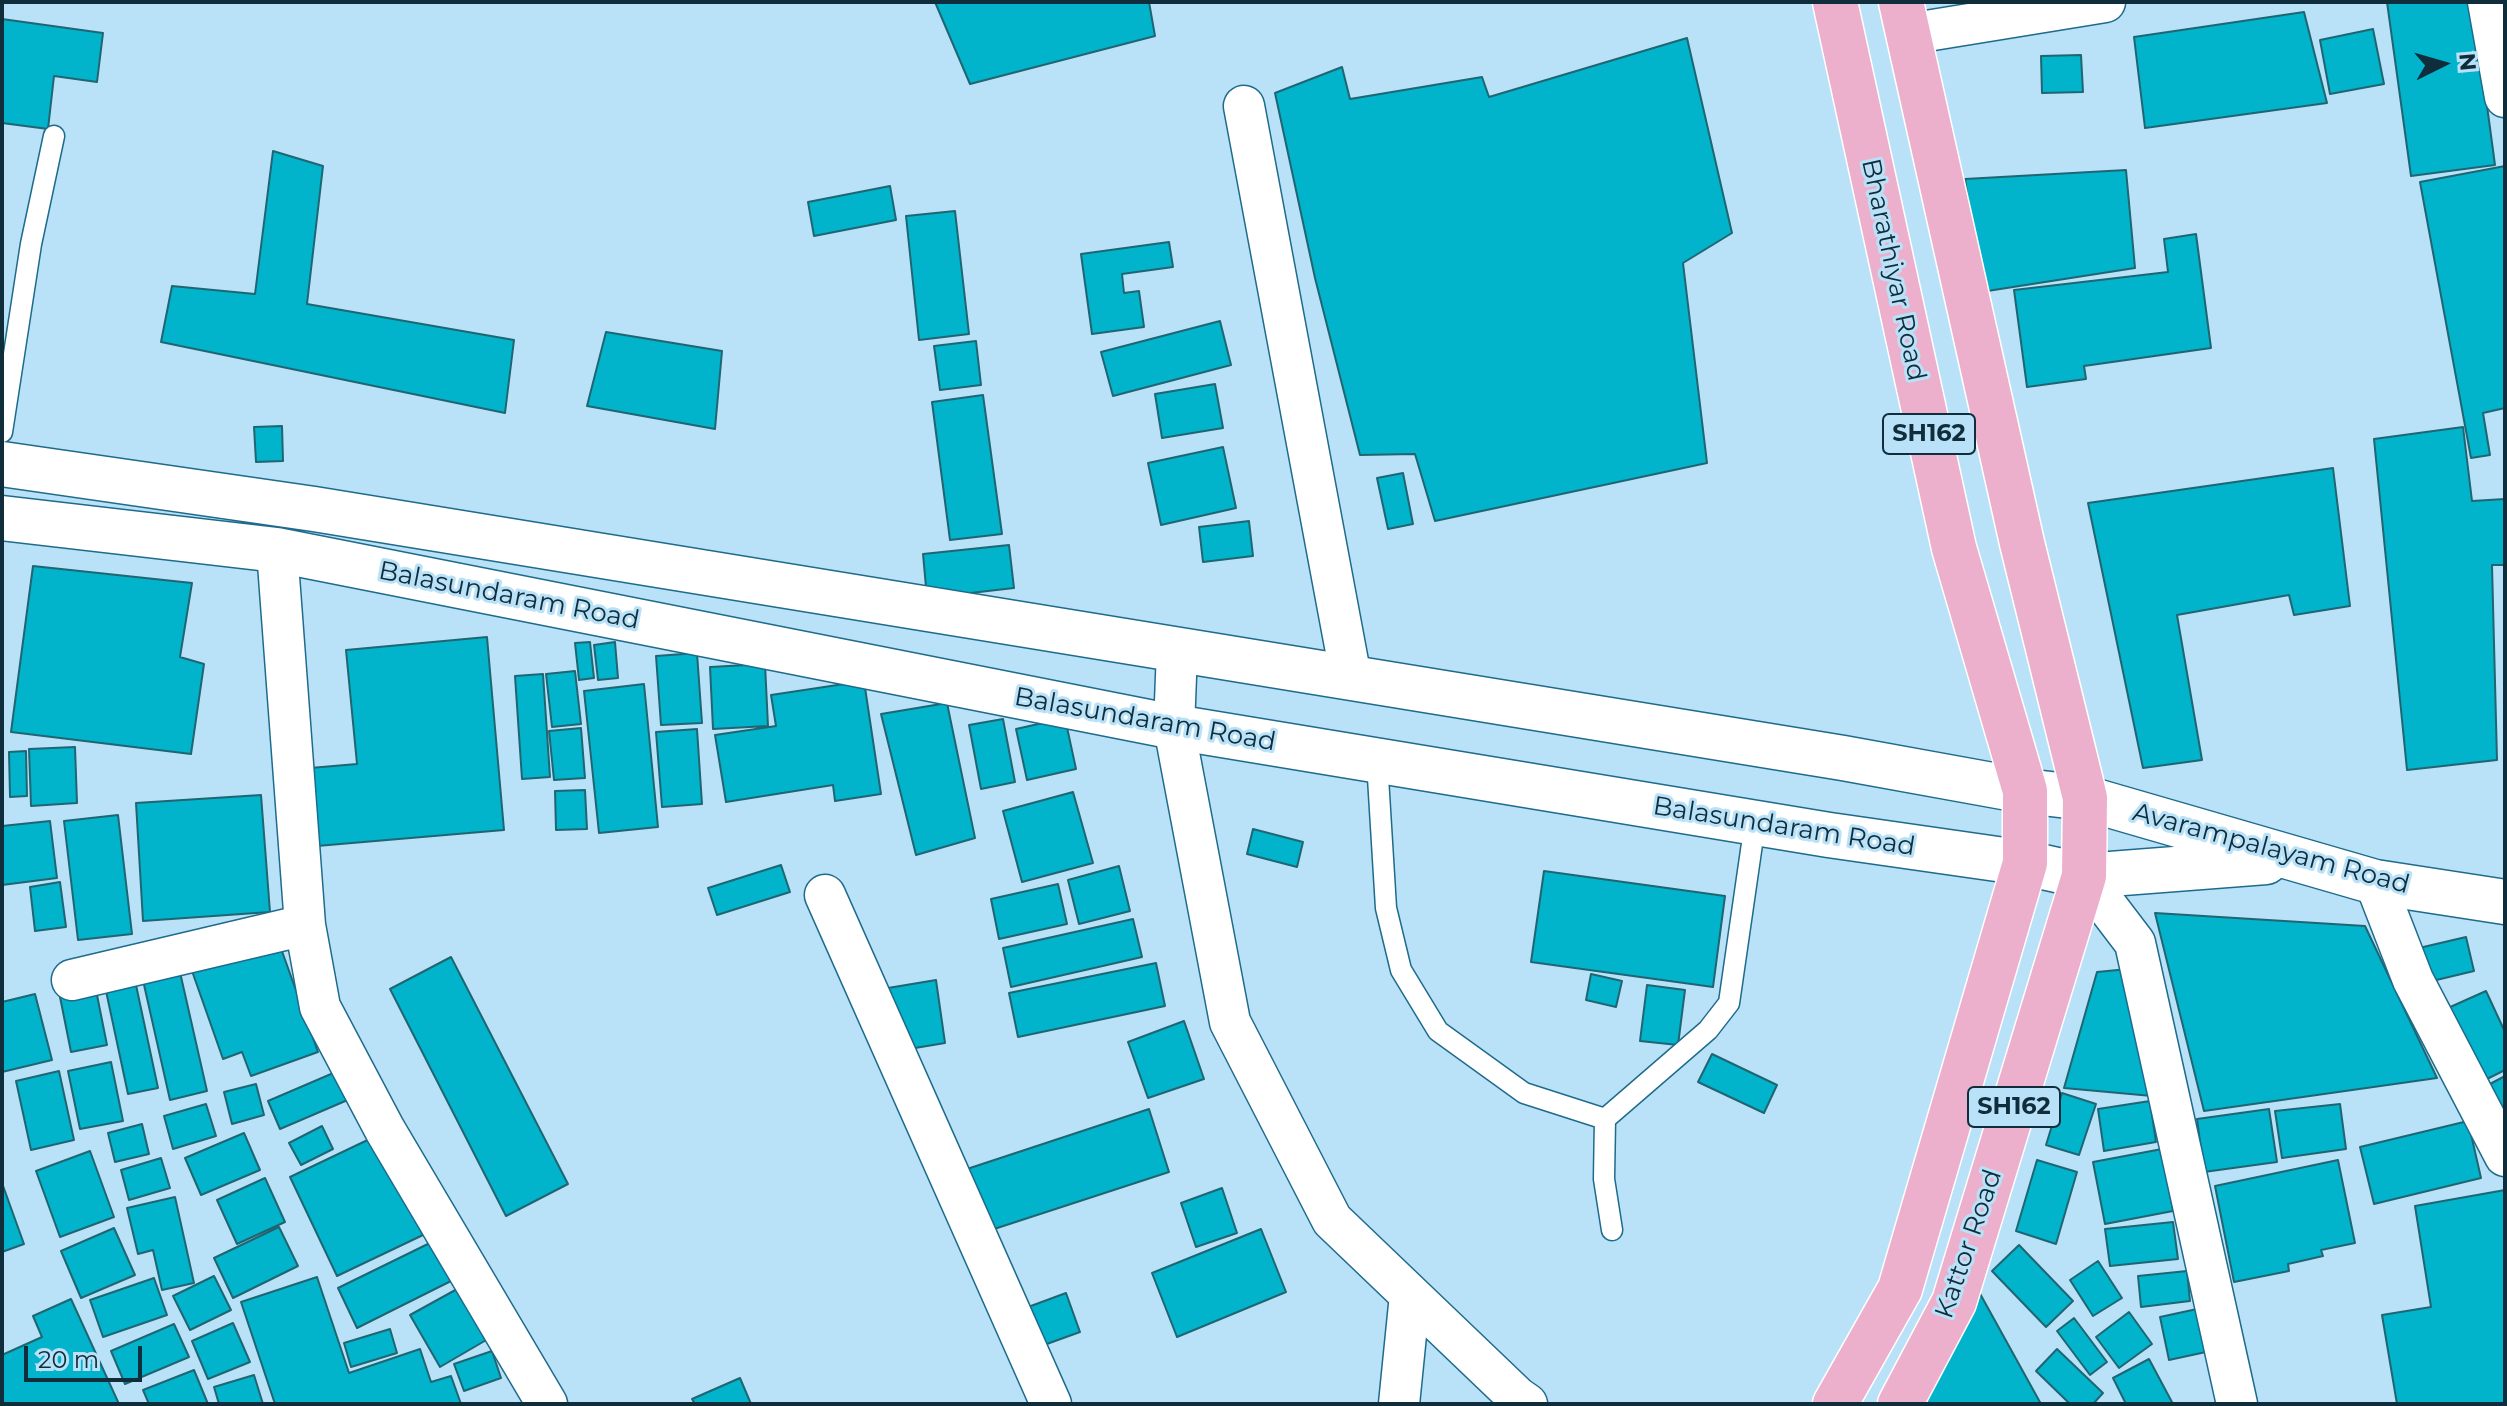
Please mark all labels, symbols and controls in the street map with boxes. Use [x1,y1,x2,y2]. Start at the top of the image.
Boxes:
north arrow [2403,24,2483,104]
text: N [2453,52,2482,72]
street label: Bharathiyar Road [1854,156,1932,384]
road number: SH162 [1883,414,1975,454]
street label: Balasundaram Road [376,555,642,637]
street label: Balasundaram Road [1012,682,1278,758]
street label: Balasundaram Road [1651,791,1917,863]
street label: Avarampalayam Road [2129,797,2413,901]
road number: SH162 [1968,1087,2060,1127]
street label: Kattor Road [1929,1166,2009,1322]
scale bar [28,1330,146,1380]
text: 20 m [38,1345,99,1374]

